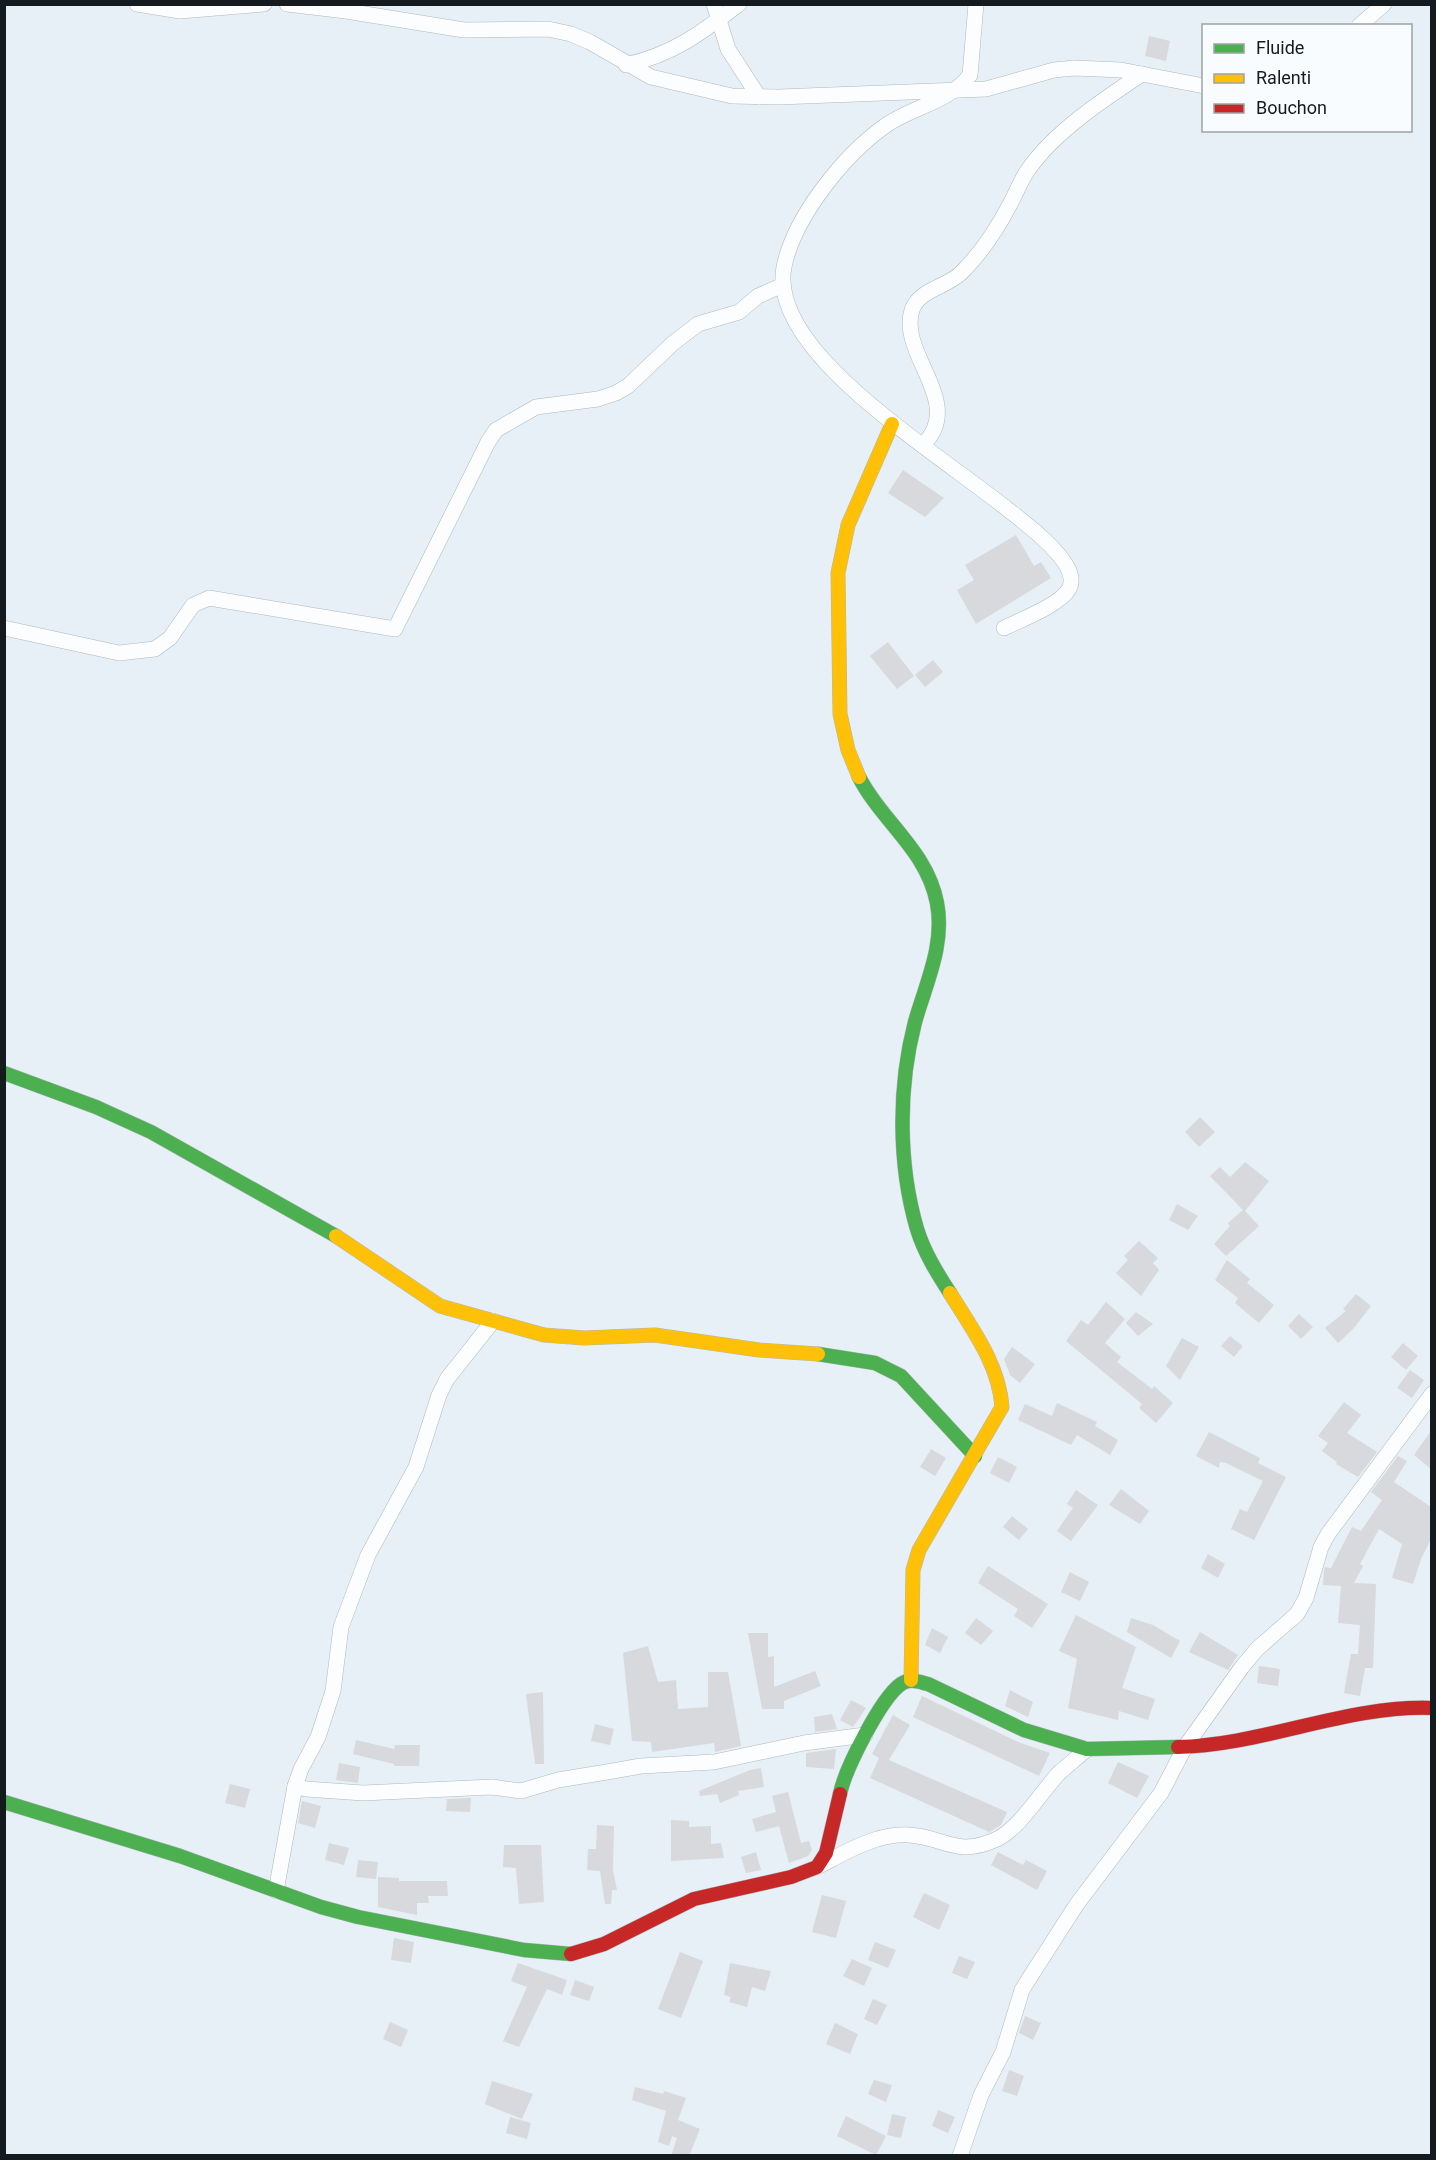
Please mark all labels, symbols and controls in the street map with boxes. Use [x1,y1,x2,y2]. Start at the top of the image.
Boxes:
legend [1202,24,1412,132]
text: Fluide [1256,37,1304,58]
text: Ralenti [1256,67,1311,88]
text: Bouchon [1256,97,1327,118]

